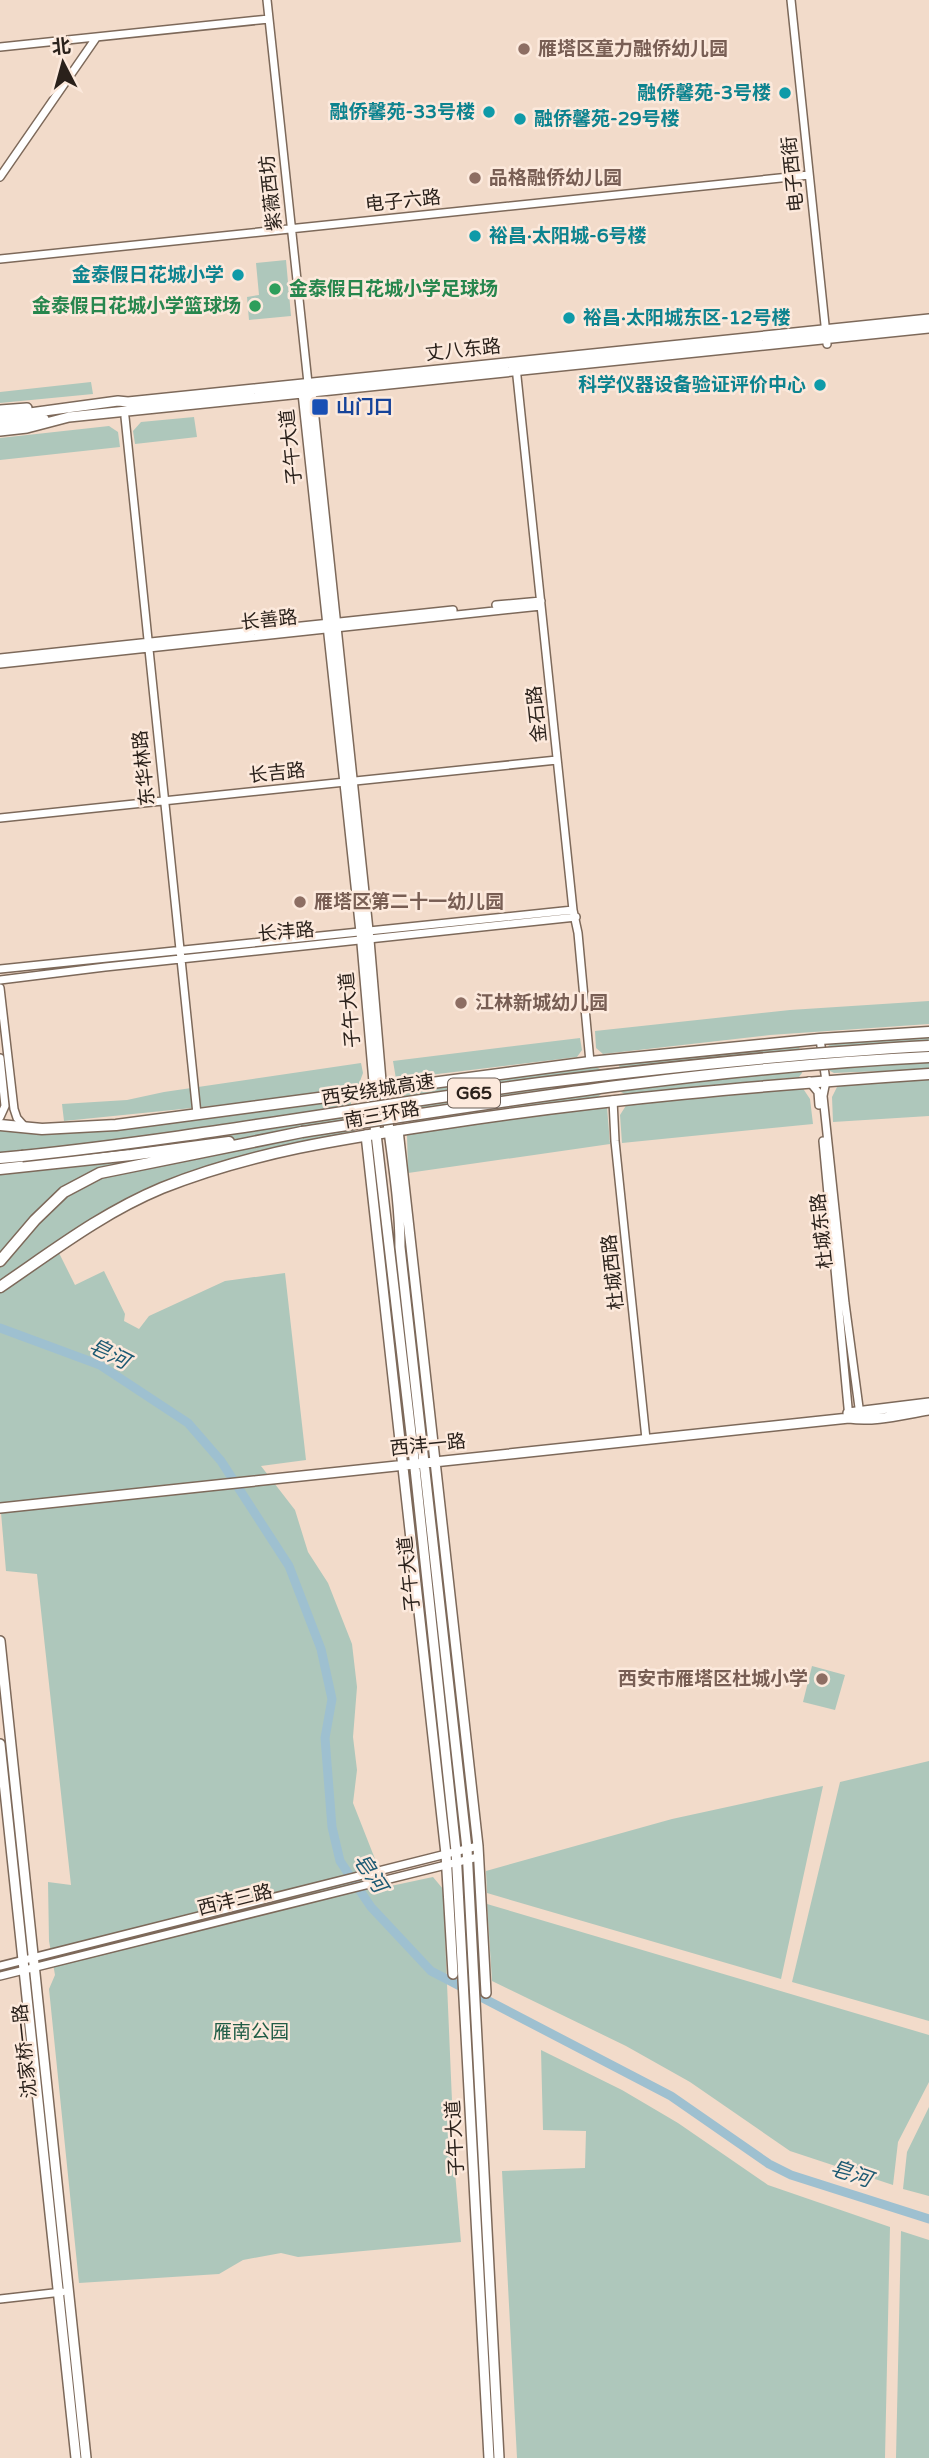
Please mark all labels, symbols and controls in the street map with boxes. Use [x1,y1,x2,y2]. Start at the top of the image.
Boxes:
north arrow [28,28,98,98]
text: 北 [51,35,72,59]
place label: 雁塔区童力融侨幼儿园 [538,38,728,60]
marker: 雁塔区童力融侨幼儿园 [516,41,532,57]
place label: 融侨馨苑-3号楼 [637,82,771,104]
marker: 融侨馨苑-3号楼 [777,85,793,101]
place label: 融侨馨苑-33号楼 [329,101,475,123]
marker: 融侨馨苑-33号楼 [481,104,497,120]
place label: 融侨馨苑-29号楼 [534,108,680,130]
marker: 融侨馨苑-29号楼 [512,111,528,127]
street label: 电子西街 [778,135,808,213]
street label: 紫薇西坊 [256,154,286,232]
place label: 品格融侨幼儿园 [489,167,622,189]
marker: 品格融侨幼儿园 [467,170,483,186]
street label: 电子六路 [364,186,442,216]
place label: 裕昌·太阳城-6号楼 [489,225,647,247]
marker: 裕昌·太阳城-6号楼 [467,228,483,244]
place label: 金泰假日花城小学 [72,264,224,286]
marker: 金泰假日花城小学 [230,267,246,283]
place label: 金泰假日花城小学足球场 [289,278,498,300]
marker: 金泰假日花城小学足球场 [267,281,283,297]
place label: 金泰假日花城小学篮球场 [32,295,241,317]
marker: 金泰假日花城小学篮球场 [247,298,263,314]
place label: 裕昌·太阳城东区-12号楼 [583,307,791,329]
marker: 裕昌·太阳城东区-12号楼 [561,310,577,326]
street label: 丈八东路 [424,335,502,365]
place label: 科学仪器设备验证评价中心 [578,374,806,396]
marker: 科学仪器设备验证评价中心 [812,377,828,393]
place label: 山门口 [336,396,393,418]
marker: 山门口 [310,397,330,417]
street label: 子午大道 [276,408,306,486]
street label: 长善路 [239,606,299,634]
street label: 金石路 [523,684,551,744]
street label: 东华林路 [129,729,159,807]
street label: 长吉路 [247,759,307,787]
place label: 雁塔区第二十一幼儿园 [314,891,504,913]
marker: 雁塔区第二十一幼儿园 [292,894,308,910]
street label: 长沣路 [257,919,315,945]
street label: 子午大道 [336,971,364,1049]
place label: 江林新城幼儿园 [475,992,608,1014]
marker: 江林新城幼儿园 [453,995,469,1011]
street label: 西安绕城高速 [320,1070,436,1110]
road number: G65 [448,1078,500,1108]
street label: 南三环路 [343,1098,421,1132]
street label: 杜城东路 [807,1192,837,1270]
street label: 杜城西路 [598,1233,628,1311]
water label: 皂河 [85,1333,137,1376]
street label: 西沣一路 [389,1430,467,1460]
street label: 子午大道 [394,1535,424,1613]
place label: 西安市雁塔区杜城小学 [618,1668,808,1690]
marker: 西安市雁塔区杜城小学 [814,1671,830,1687]
water label: 皂河 [348,1849,394,1901]
street label: 西沣三路 [195,1880,275,1920]
street label: 沈家桥一路 [9,2003,41,2099]
park label: 雁南公园 [213,2021,289,2043]
street label: 子午大道 [442,2099,468,2177]
water label: 皂河 [827,2155,879,2194]

